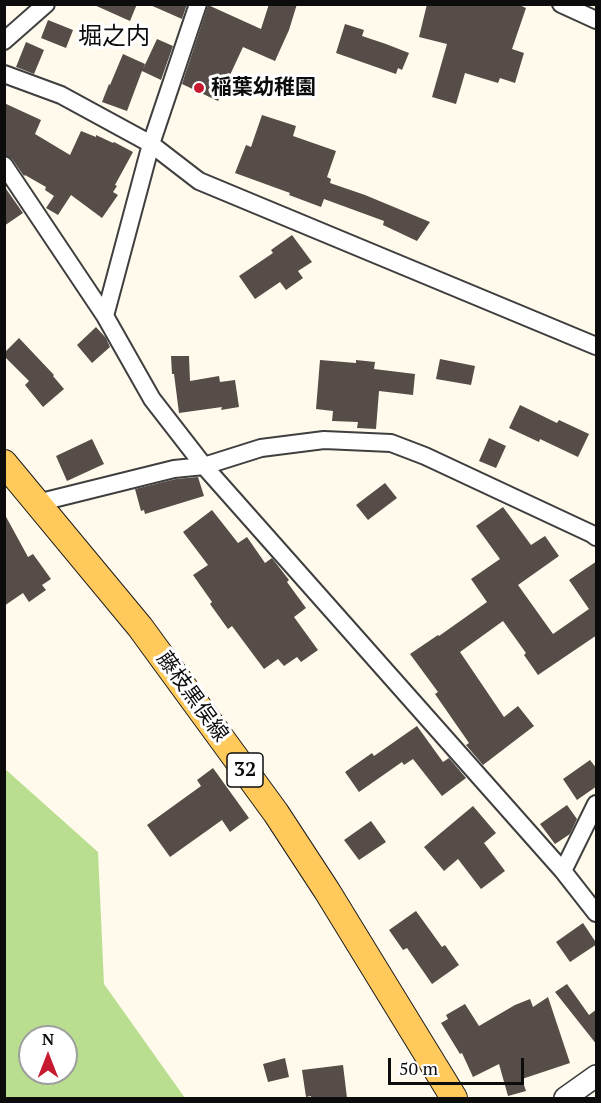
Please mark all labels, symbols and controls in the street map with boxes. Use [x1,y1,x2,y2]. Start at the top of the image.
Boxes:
district label: 堀之内 [78,23,150,51]
place label: 稲葉幼稚園 [211,75,316,101]
marker: 稲葉幼稚園 [192,81,206,95]
street label: 藤枝黒俣線 [151,647,233,747]
road number: 32 [227,753,263,787]
north arrow [18,1025,78,1085]
text: N [42,1028,54,1050]
scale bar [391,1046,528,1084]
text: 50 m [399,1056,438,1080]

